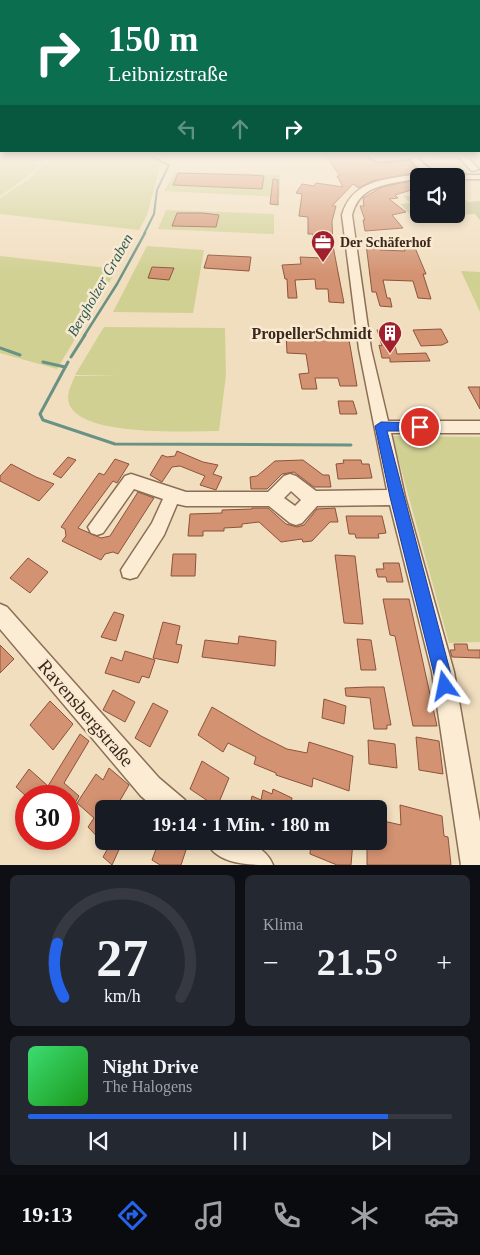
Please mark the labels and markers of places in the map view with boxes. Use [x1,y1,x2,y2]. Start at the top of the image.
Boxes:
office icon: Der Schäferhof [310,229,336,263]
place label: Der Schäferhof [340,235,431,250]
building icon: PropellerSchmidt [377,320,403,354]
place label: PropellerSchmidt [251,325,373,343]
pin [399,406,441,448]

